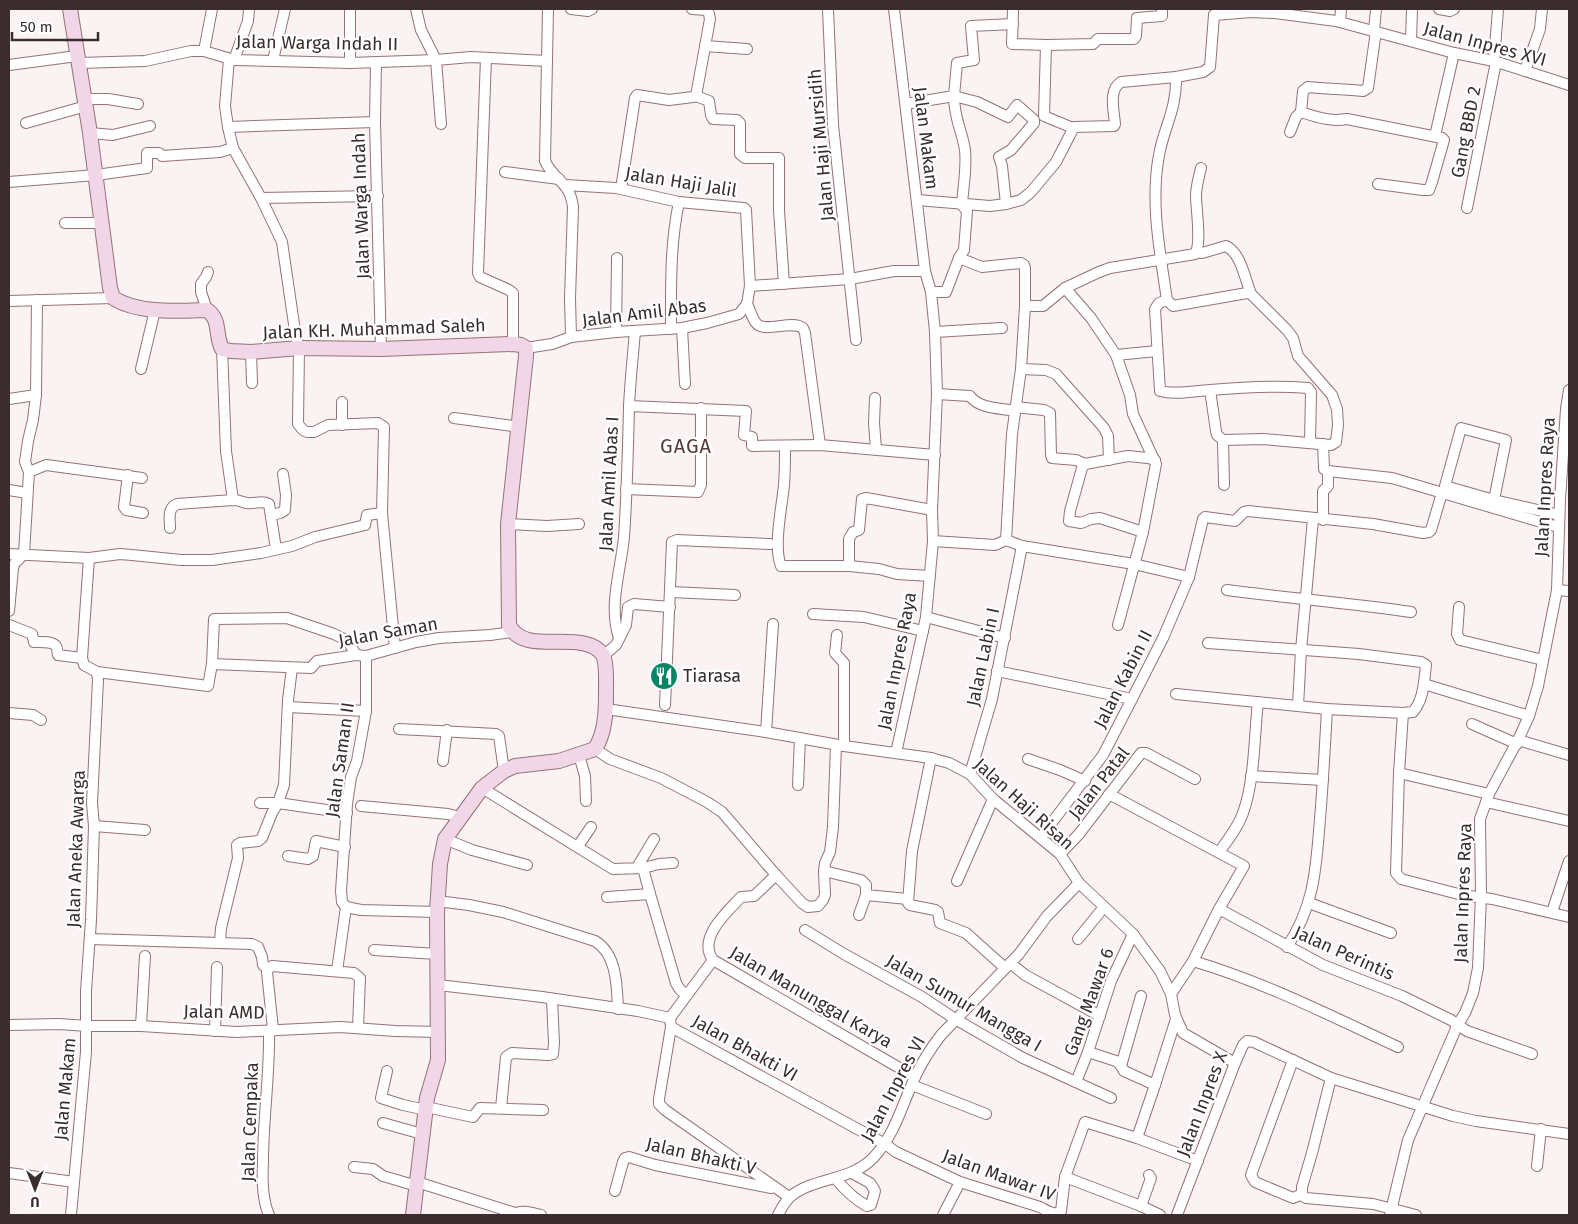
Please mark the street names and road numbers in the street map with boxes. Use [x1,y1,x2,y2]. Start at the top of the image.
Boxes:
street label: Jalan Inpres XVI [1421,17,1549,71]
street label: Jalan Warga Indah II [236,31,398,55]
street label: Jalan Haji Mursidih [803,68,839,222]
street label: Gang BBD 2 [1446,84,1486,180]
street label: Jalan Makam [909,85,943,191]
street label: Jalan Warga Indah [347,132,375,280]
street label: Jalan Haji Jalil [624,162,738,202]
street label: Jalan Amil Abas [581,294,707,332]
street label: Jalan KH. Muhammad Saleh [262,314,486,344]
street label: Jalan Amil Abas I [594,416,624,552]
street label: Jalan Inpres Raya [1530,417,1560,557]
street label: Jalan Inpres Raya [873,590,921,732]
street label: Jalan Labin I [962,606,1004,708]
street label: Jalan Saman [336,612,440,652]
street label: Jalan Kabin II [1089,626,1157,732]
street label: Jalan Saman II [321,701,359,819]
street label: Jalan Patal [1064,742,1134,824]
street label: Jalan Haji Risan [970,753,1078,855]
street label: Jalan Aneka Awarga [62,770,90,928]
street label: Jalan Inpres Raya [1450,823,1476,963]
street label: Jalan Perintis [1290,921,1398,985]
street label: Jalan Manunggal Karya [726,941,896,1053]
street label: Gang Mawar 6 [1059,945,1119,1059]
street label: Jalan Sumur Mangga I [882,949,1046,1057]
street label: Jalan AMD [183,1000,265,1024]
street label: Jalan Bhakti VI [688,1010,802,1086]
street label: Jalan Inpres VI [856,1032,930,1146]
street label: Jalan Makam [50,1037,80,1141]
street label: Jalan Inpres X [1172,1048,1232,1160]
street label: Jalan Cempaka [237,1062,263,1182]
street label: Jalan Bhakti V [644,1133,758,1179]
street label: Jalan Mawar IV [940,1144,1058,1206]

